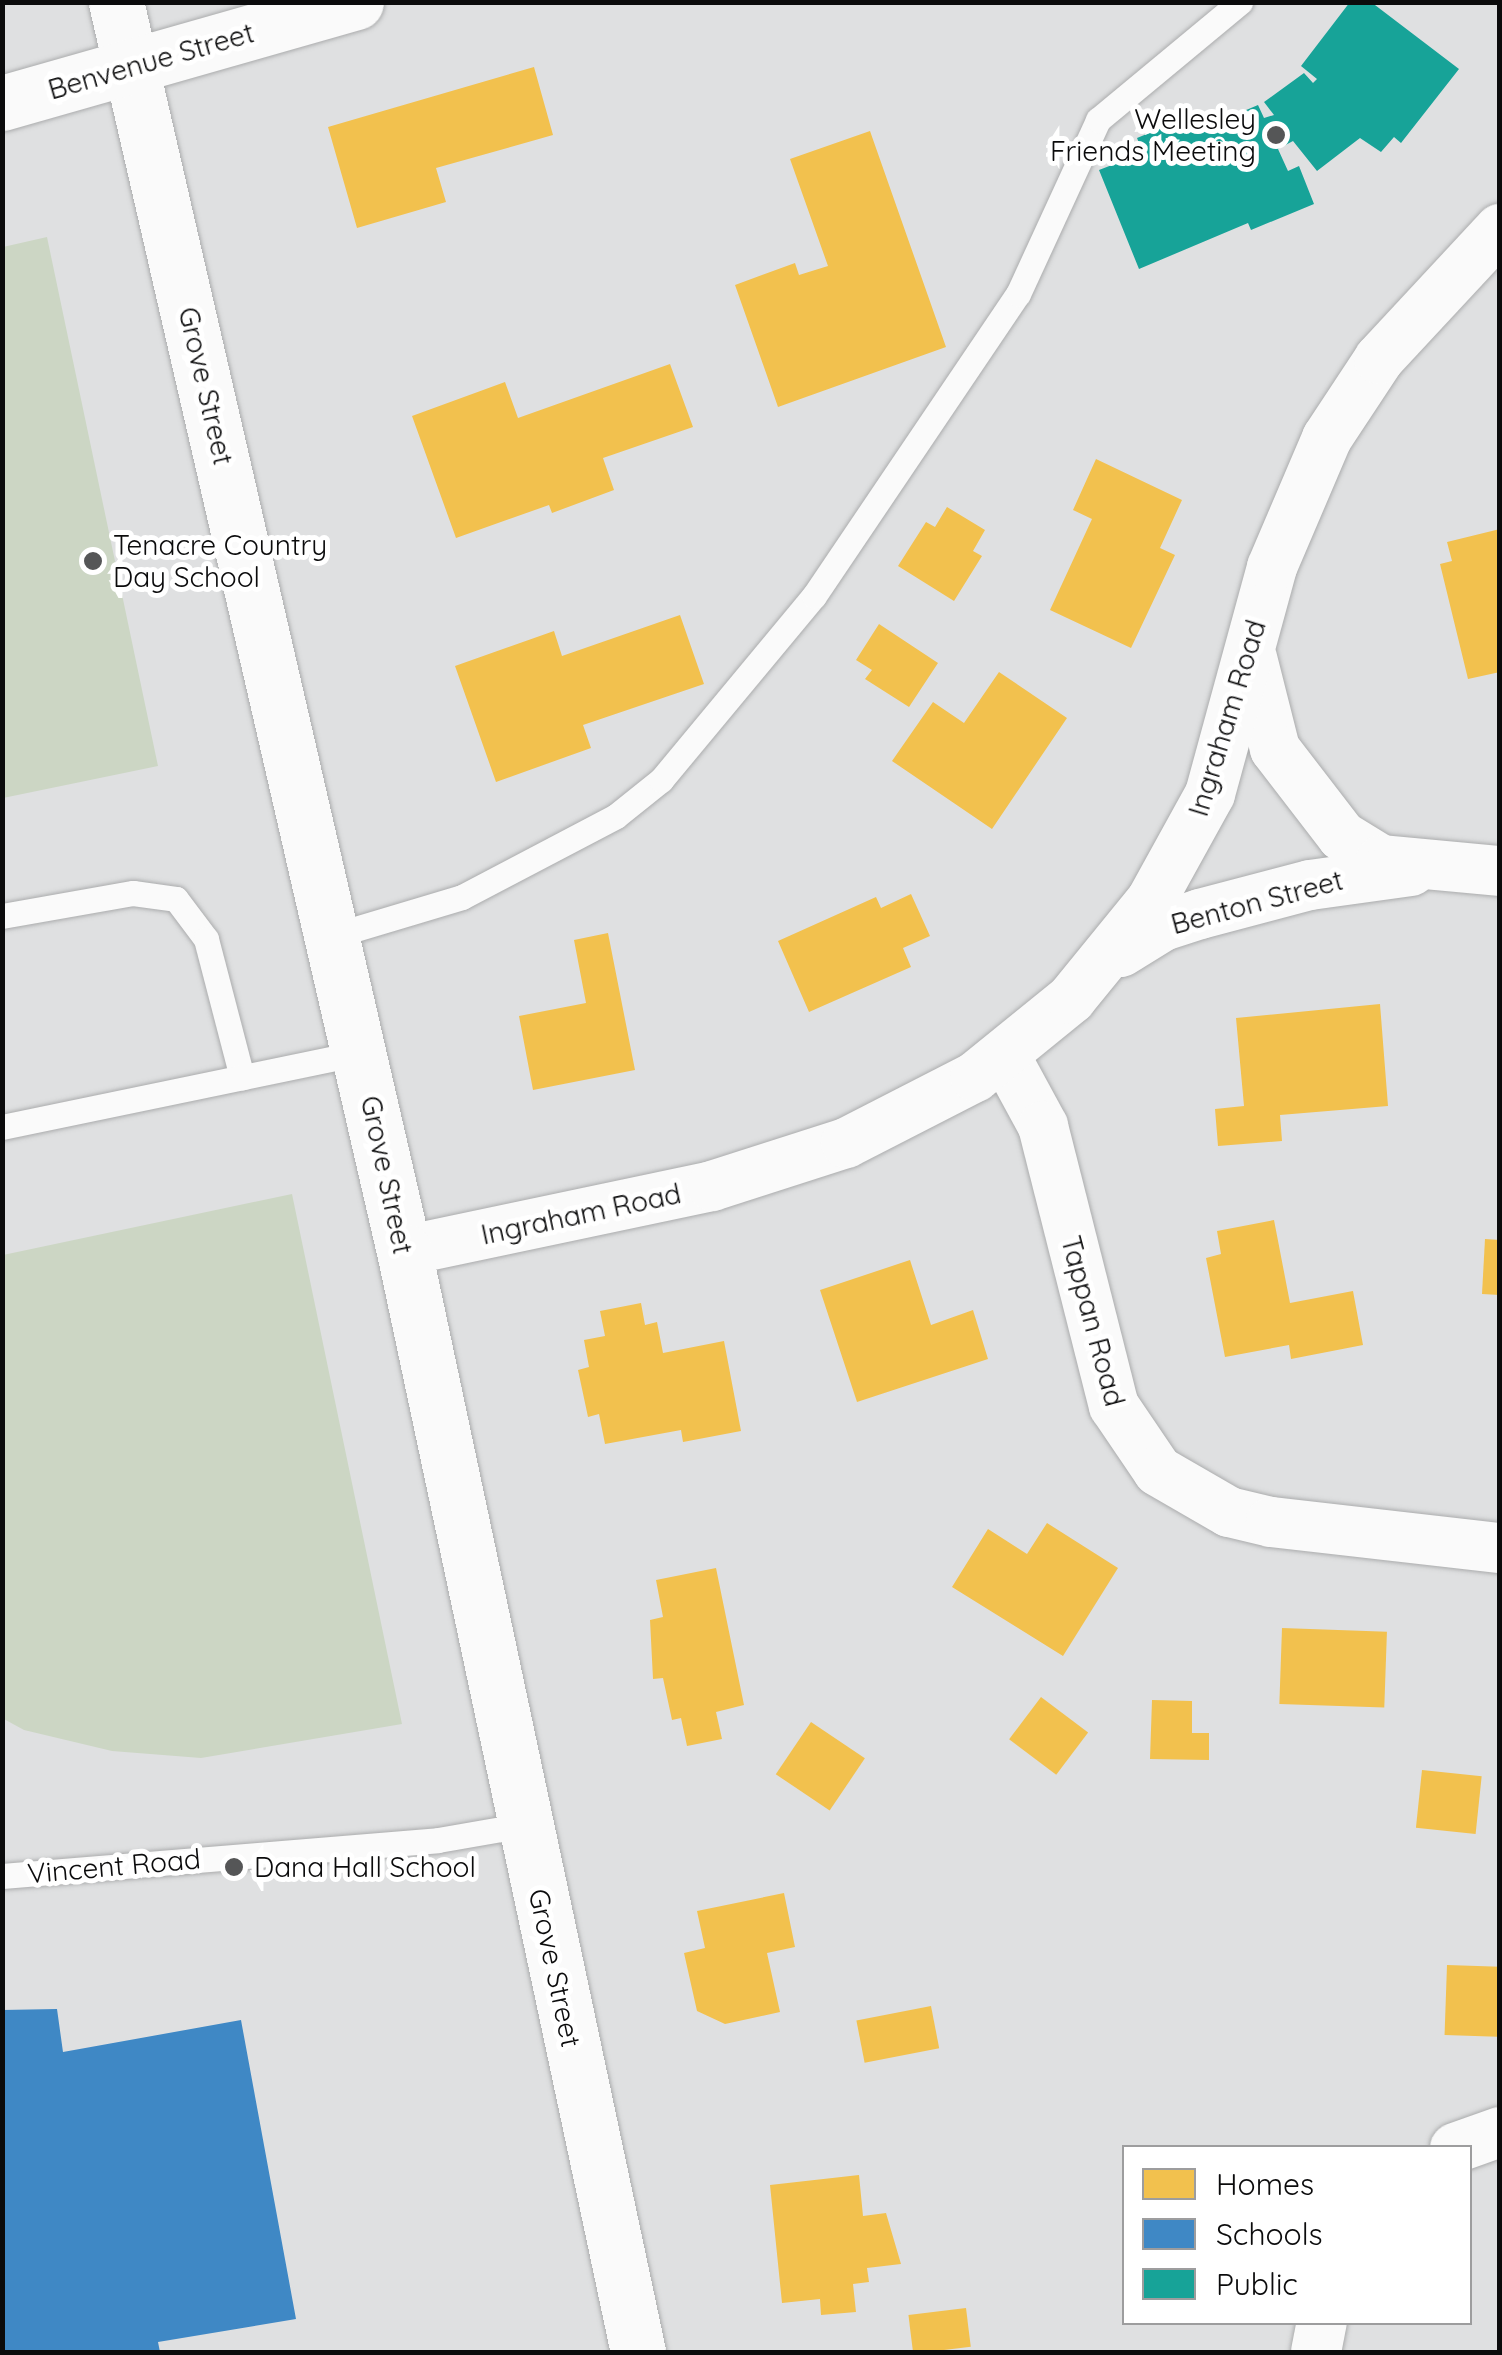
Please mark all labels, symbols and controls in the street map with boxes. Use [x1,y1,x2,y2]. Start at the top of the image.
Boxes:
street label: Benvenue Street [44,16,258,106]
place label: Wellesley Friends Meeting [1050,102,1256,168]
marker: Wellesley Friends Meeting [1265,124,1287,146]
street label: Grove Street [172,304,240,468]
place label: Tenacre Country Day School [113,528,327,594]
marker: Tenacre Country Day School [82,550,104,572]
street label: Ingraham Road [1181,616,1273,820]
street label: Benton Street [1167,863,1347,941]
street label: Grove Street [354,1093,420,1257]
street label: Ingraham Road [478,1176,684,1252]
street label: Tappan Road [1054,1232,1132,1410]
street label: Vincent Road [26,1842,202,1890]
place label: Dana Hall School [254,1850,476,1884]
marker: Dana Hall School [223,1856,245,1878]
street label: Grove Street [522,1886,588,2050]
legend [1122,2145,1472,2325]
text: Homes [1216,2165,1314,2203]
text: Schools [1216,2215,1323,2253]
text: Public [1216,2265,1298,2303]

